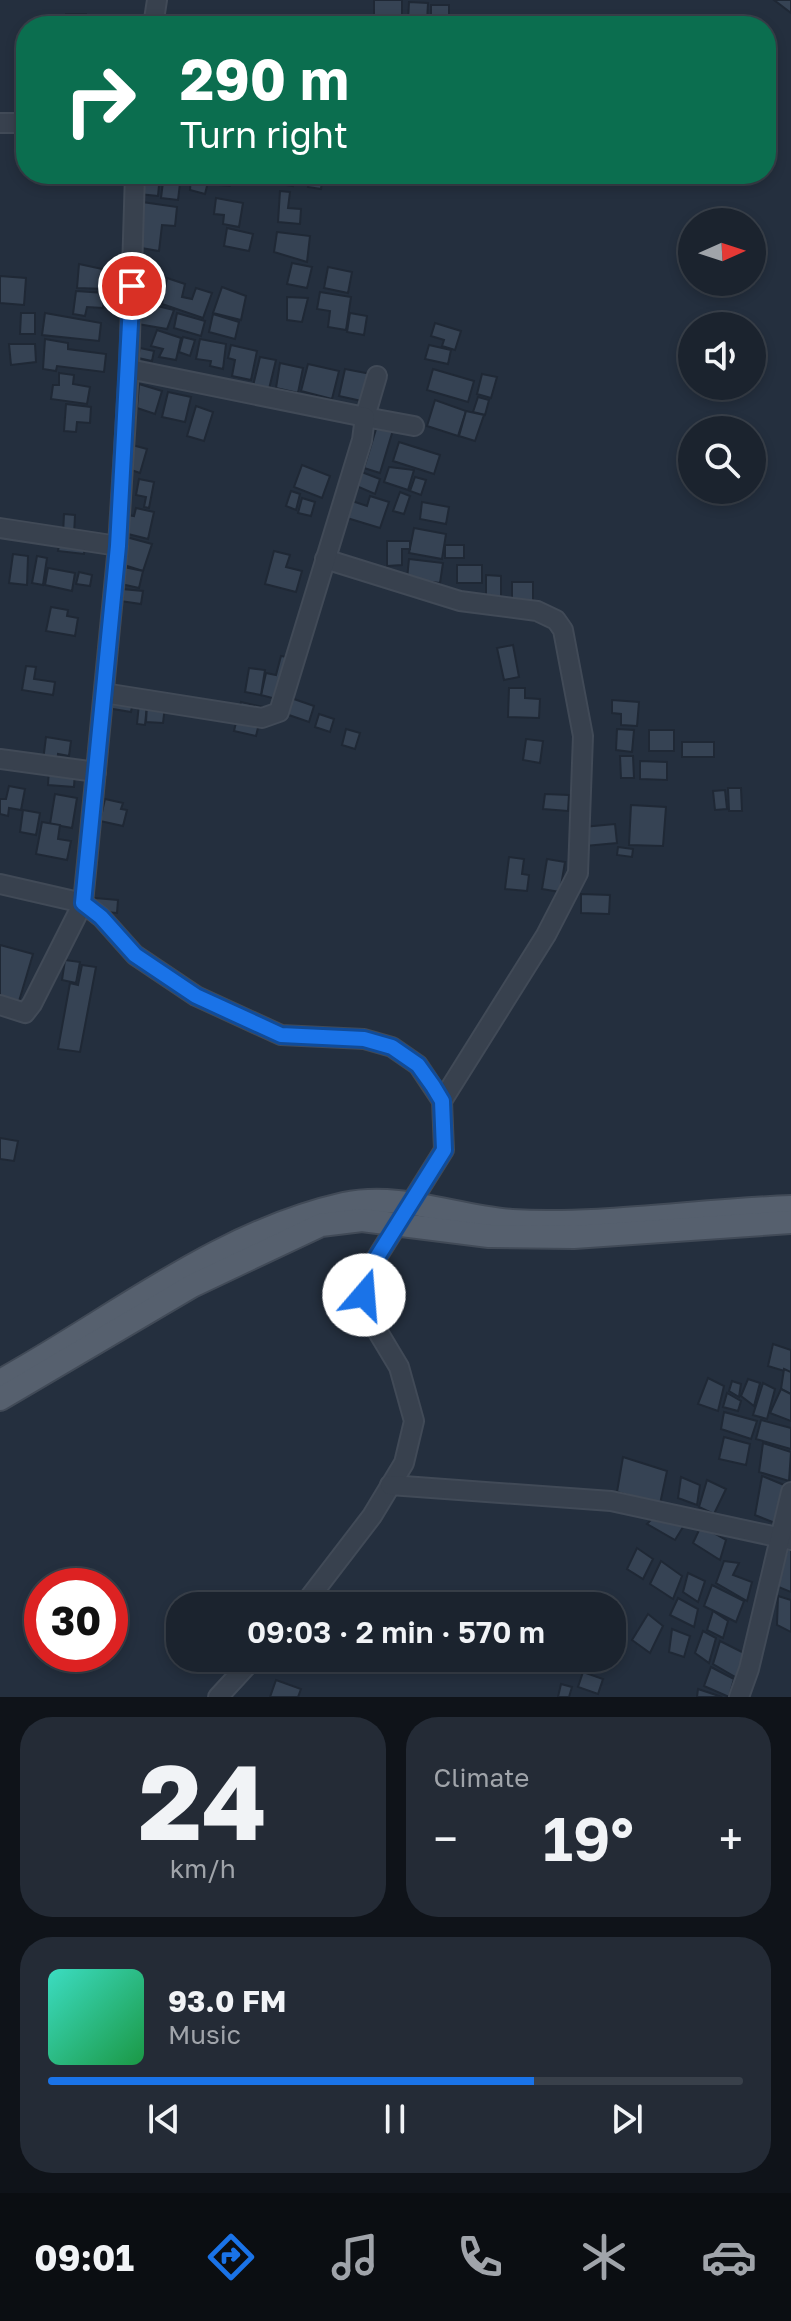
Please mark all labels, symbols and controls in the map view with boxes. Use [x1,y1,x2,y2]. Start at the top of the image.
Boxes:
text: 290 m [180,45,349,112]
icon: right [48,48,152,152]
text: Turn right [180,113,348,156]
north arrow [678,208,766,296]
map controls [678,208,766,504]
pin [98,252,166,320]
icon: arrive [110,264,154,308]
button: sound [678,312,766,400]
button: search [678,416,766,504]
position arrow [322,1253,406,1337]
speed limit sign: 30 [24,1568,128,1672]
text: 09:03 · 2 min · 570 m [247,1614,545,1650]
text: 24 [139,1738,267,1863]
text: Climate [434,1762,529,1793]
text: 19° [543,1802,634,1874]
text: − [434,1812,458,1865]
text: + [719,1812,743,1865]
text: km/h [170,1853,236,1884]
text: 93.0 FM [168,1983,287,2019]
text: Music [168,2019,241,2050]
icon: previous [142,2097,186,2141]
icon: pause [373,2097,417,2141]
icon: next [605,2097,649,2141]
icon: directions [203,2229,259,2285]
icon: music [327,2229,383,2285]
icon: phone [452,2229,508,2285]
icon: climate [576,2229,632,2285]
icon: car [701,2229,757,2285]
text: 09:01 [34,2236,134,2279]

